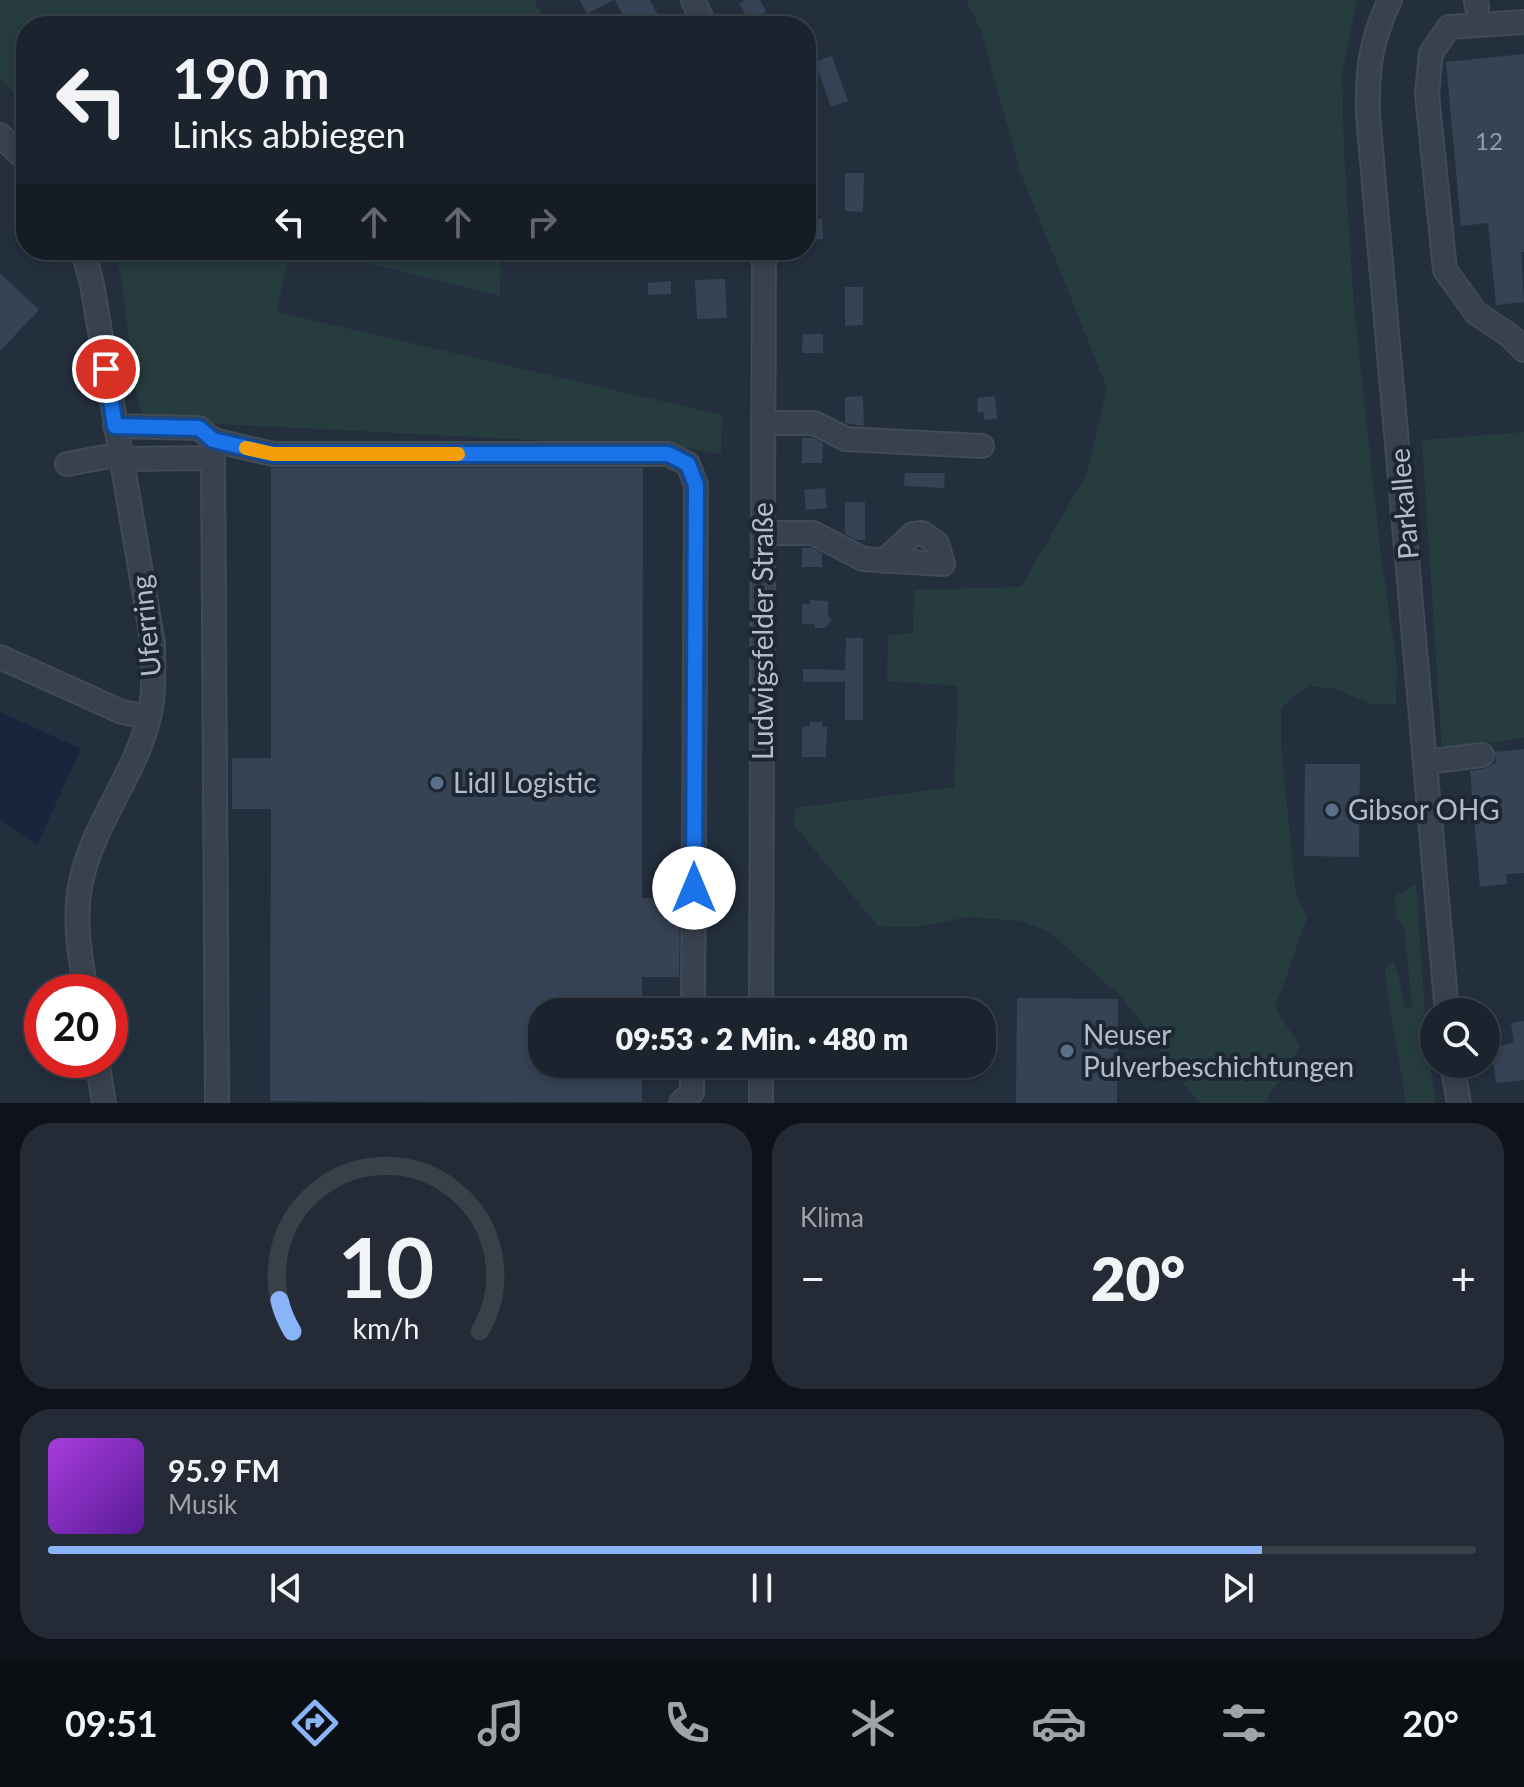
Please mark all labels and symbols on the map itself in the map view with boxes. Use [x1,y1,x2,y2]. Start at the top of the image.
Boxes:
house number: 12 [1475,126,1503,155]
pin [72,335,140,403]
street label: Parkallee [1381,447,1425,561]
street label: Ludwigsfelder Straße [745,502,779,760]
street label: Uferring [123,574,167,678]
place label: Lidl Logistic [453,765,597,799]
marker: Lidl Logistic [428,774,446,792]
place label: Gibsor OHG [1348,792,1500,826]
marker: Gibsor OHG [1323,801,1341,819]
position arrow [652,846,736,930]
speed limit sign: 20 [24,974,128,1078]
place label: Neuser Pulverbeschichtungen [1083,1017,1354,1083]
marker: Neuser Pulverbeschichtungen [1058,1042,1076,1060]

